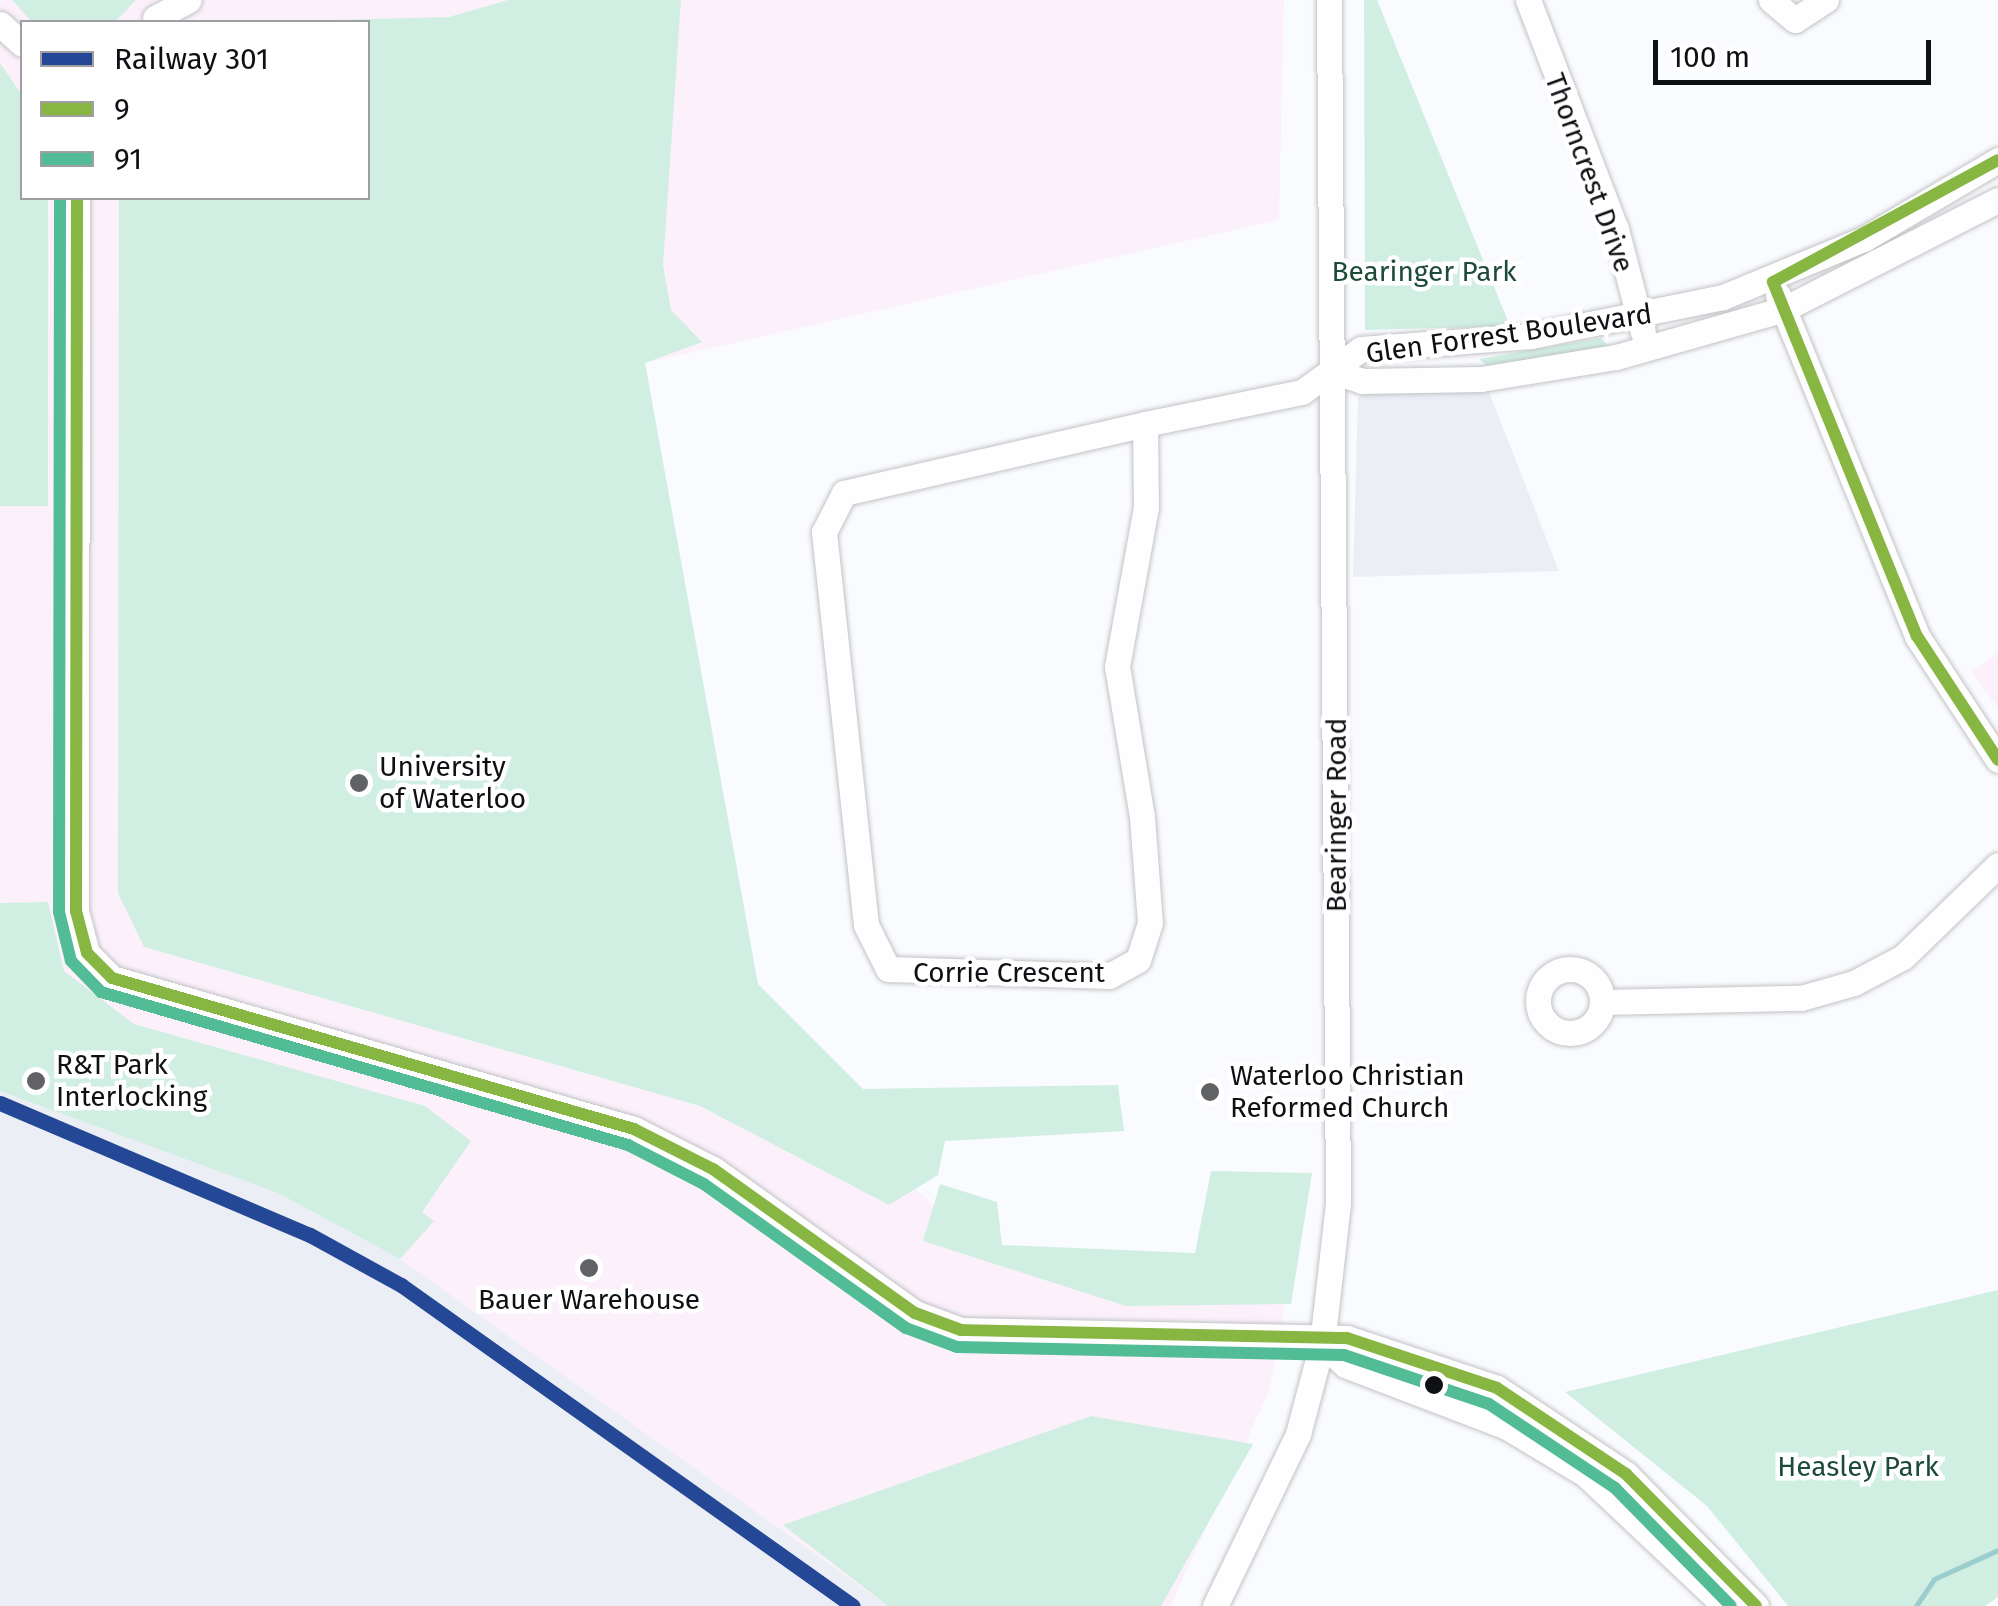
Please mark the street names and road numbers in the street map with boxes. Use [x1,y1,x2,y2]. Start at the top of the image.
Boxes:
street label: Thorncrest Drive [1537,69,1641,277]
street label: Glen Forrest Boulevard [1364,297,1654,371]
street label: Bearinger Road [1320,718,1354,912]
street label: Corrie Crescent [913,956,1105,990]

